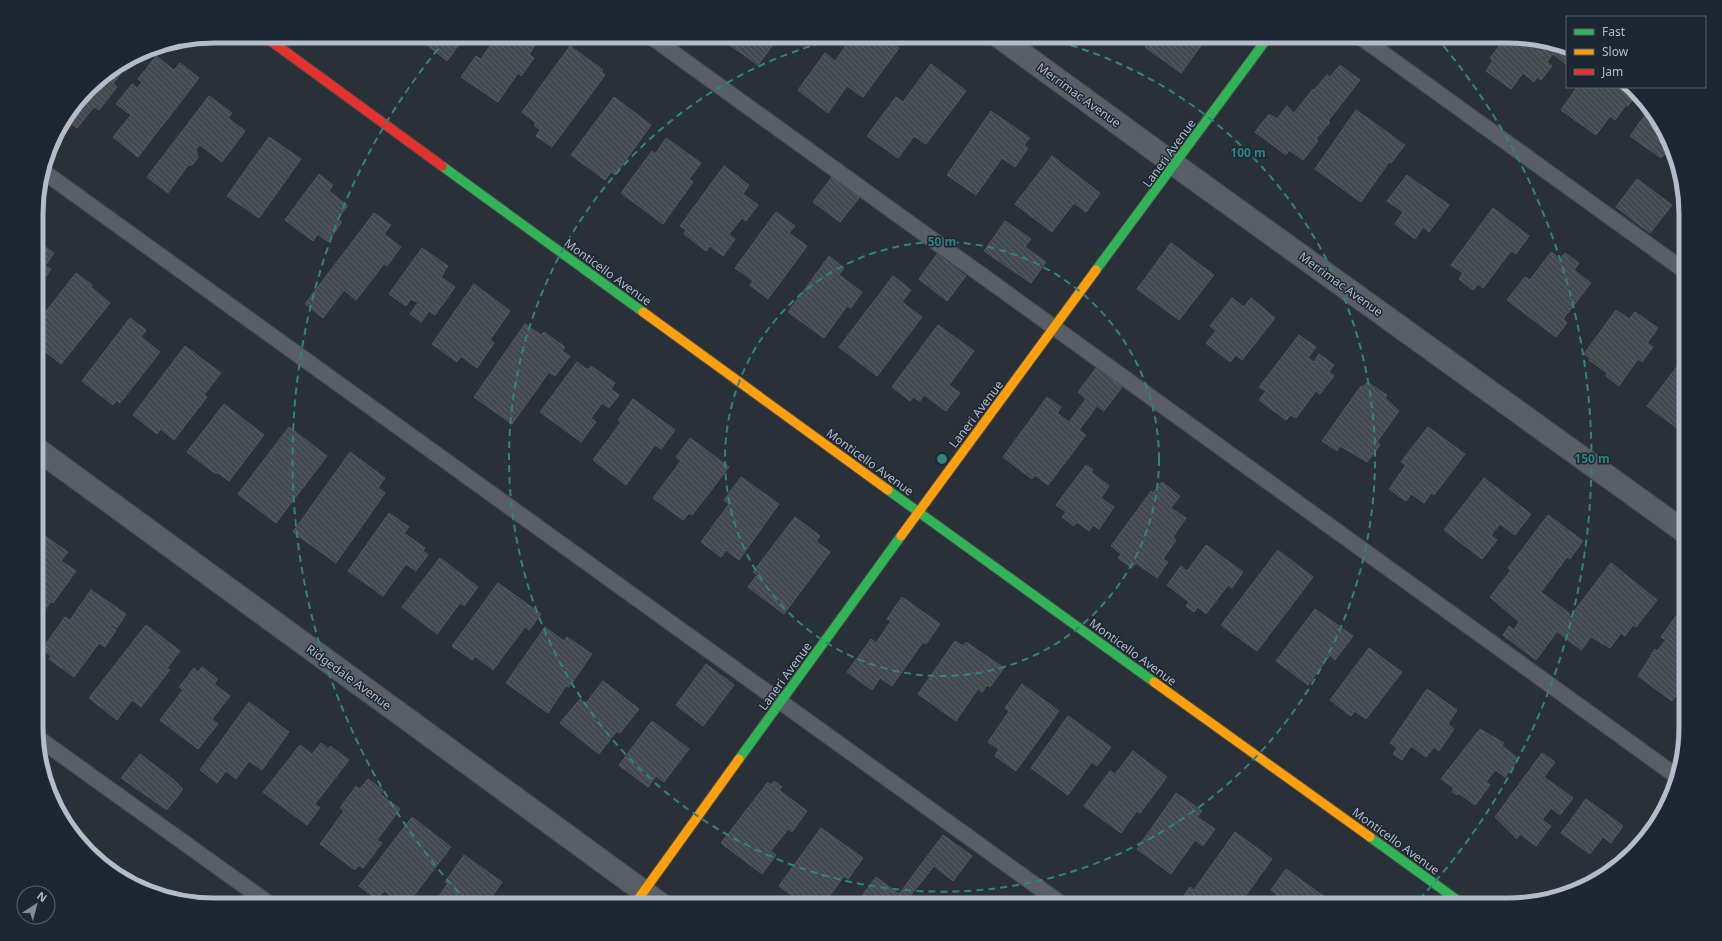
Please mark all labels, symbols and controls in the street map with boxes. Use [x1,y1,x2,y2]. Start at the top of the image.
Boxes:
legend [1566,16,1706,88]
text: Fast [1602,23,1626,40]
text: Slow [1602,43,1629,60]
street label: Merrimac Avenue [1034,59,1124,131]
text: Jam [1601,63,1623,80]
street label: Laneri Avenue [1138,115,1200,191]
text: 100 m [1230,144,1266,161]
text: 50 m [928,233,956,250]
street label: Monticello Avenue [561,234,655,310]
street label: Merrimac Avenue [1296,248,1386,320]
street label: Laneri Avenue [945,377,1007,451]
street label: Monticello Avenue [823,424,917,500]
text: 150 m [1574,450,1610,467]
centre of rings [935,452,949,466]
street label: Monticello Avenue [1086,614,1180,690]
street label: Laneri Avenue [754,638,816,714]
street label: Ridgedale Avenue [303,640,395,714]
street label: Monticello Avenue [1349,803,1443,879]
north arrow [16,885,56,925]
text: N [34,888,50,905]

